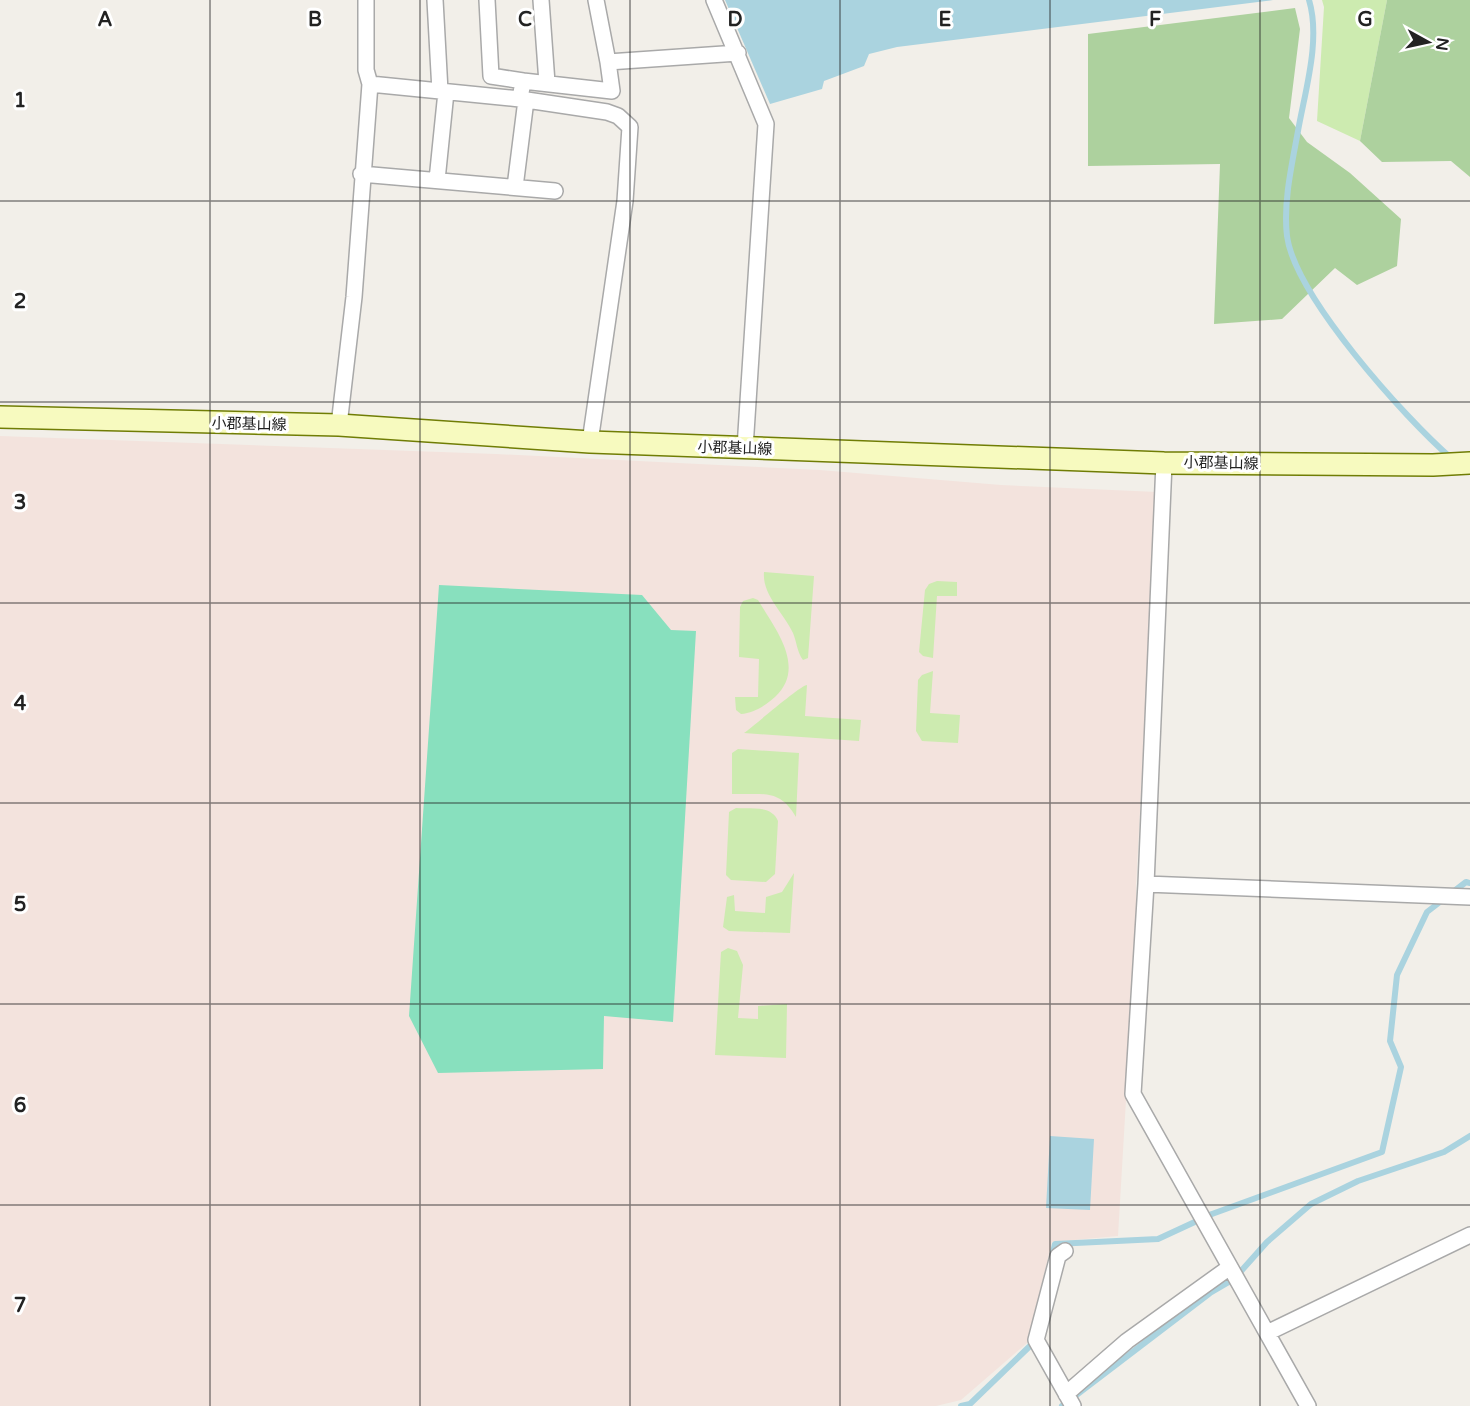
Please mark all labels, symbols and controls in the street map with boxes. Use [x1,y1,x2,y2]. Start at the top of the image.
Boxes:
text: A [98,8,113,32]
text: B [308,8,322,32]
text: C [518,8,532,32]
text: D [727,8,743,32]
text: E [939,8,952,32]
text: F [1149,8,1161,32]
text: G [1357,8,1373,32]
north arrow [1398,12,1458,72]
text: N [1431,36,1453,52]
text: 1 [14,89,26,113]
text: 2 [14,290,26,314]
street label: 小郡基山線 [211,414,287,434]
street label: 小郡基山線 [697,438,773,458]
street label: 小郡基山線 [1183,453,1259,473]
text: 3 [14,491,26,515]
text: 4 [14,692,27,716]
text: 5 [14,893,26,917]
text: 6 [14,1094,26,1118]
text: 7 [14,1294,26,1318]

